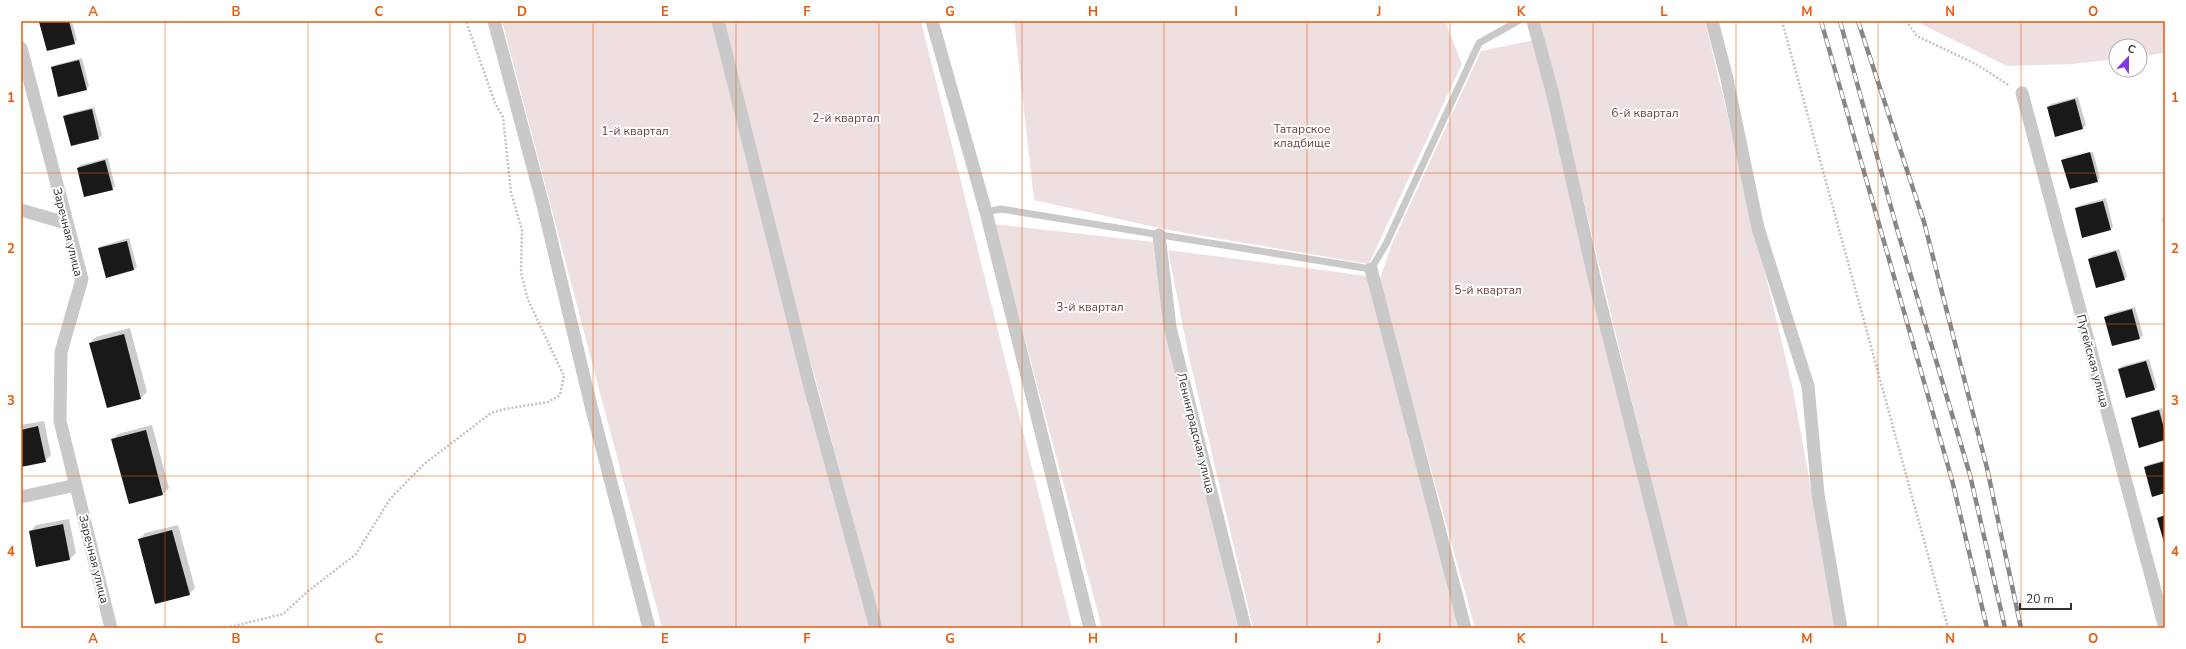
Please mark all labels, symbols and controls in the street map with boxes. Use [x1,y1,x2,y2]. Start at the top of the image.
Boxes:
text: A [88,3,98,21]
text: B [232,3,241,21]
text: C [375,3,384,21]
text: D [517,3,527,21]
text: E [661,3,669,21]
text: F [803,3,811,21]
text: G [945,3,955,21]
text: H [1088,3,1098,21]
text: I [1234,3,1238,21]
text: J [1376,3,1381,21]
text: K [1517,3,1526,21]
text: L [1660,3,1668,21]
text: M [1801,3,1813,21]
text: N [1945,3,1955,21]
text: O [2088,3,2098,21]
north arrow [2108,38,2148,78]
text: С [2125,41,2138,58]
text: 1 [7,89,15,107]
text: 1 [2171,89,2179,107]
park label: 6-й квартал [1611,105,1679,121]
park label: 2-й квартал [812,110,880,126]
park label: Татарское кладбище [1274,121,1330,151]
park label: 1-й квартал [601,123,669,139]
street label: Заречная улица [49,186,87,278]
text: 2 [7,240,15,258]
text: 2 [2171,240,2179,258]
park label: 5-й квартал [1454,282,1522,298]
park label: 3-й квартал [1056,299,1124,315]
street label: Путейская улица [2073,313,2113,409]
street label: Ленинградская улица [1173,371,1219,495]
text: 3 [7,392,15,410]
text: 3 [2171,392,2179,410]
street label: Заречная улица [75,513,113,605]
text: 4 [7,543,15,561]
text: 4 [2171,543,2179,561]
scale bar [2020,585,2071,611]
text: 20 m [2026,591,2054,607]
text: A [88,630,98,648]
text: B [232,630,241,648]
text: C [375,630,384,648]
text: D [517,630,527,648]
text: E [661,630,669,648]
text: F [803,630,811,648]
text: G [945,630,955,648]
text: H [1088,630,1098,648]
text: I [1234,630,1238,648]
text: J [1376,630,1381,648]
text: K [1517,630,1526,648]
text: L [1660,630,1668,648]
text: M [1801,630,1813,648]
text: N [1945,630,1955,648]
text: O [2088,630,2098,648]

